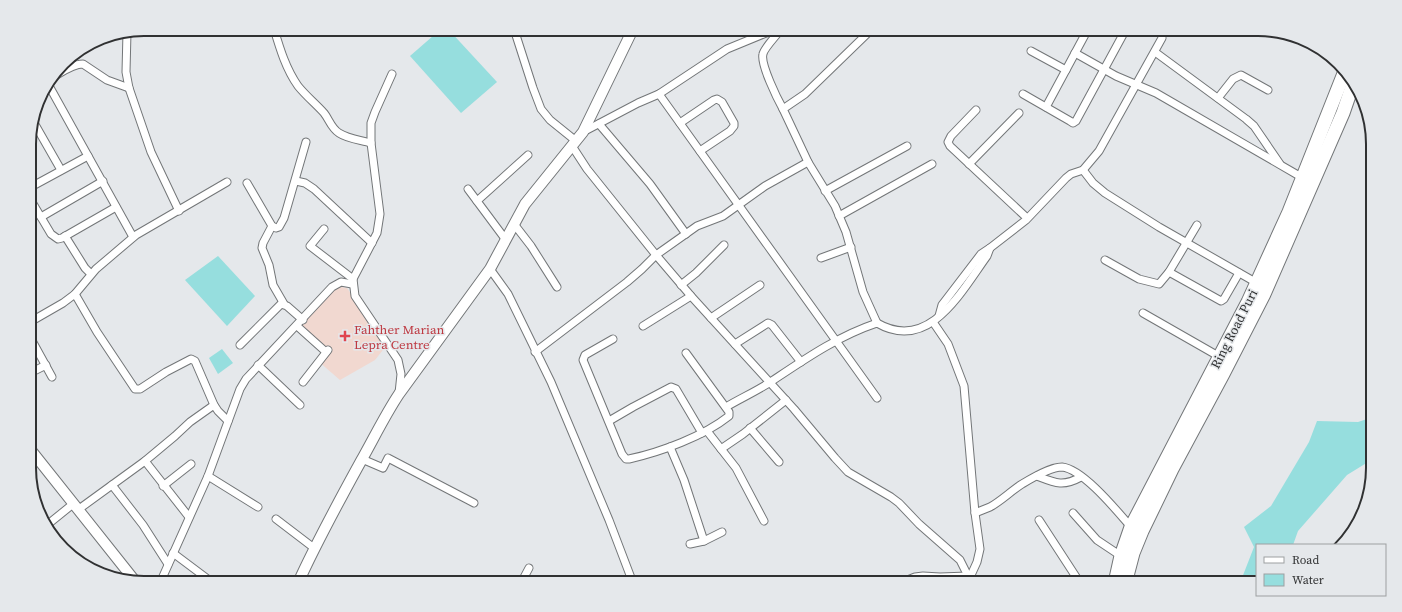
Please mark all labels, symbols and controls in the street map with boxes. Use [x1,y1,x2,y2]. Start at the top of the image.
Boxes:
street label: Ring Road Puri [1207,286,1261,372]
place label: Fahther Marian Lepra Centre [354,321,444,353]
marker: Fahther Marian Lepra Centre [339,330,351,342]
legend [1256,544,1386,596]
text: Road [1292,552,1319,568]
text: Water [1292,572,1324,588]

